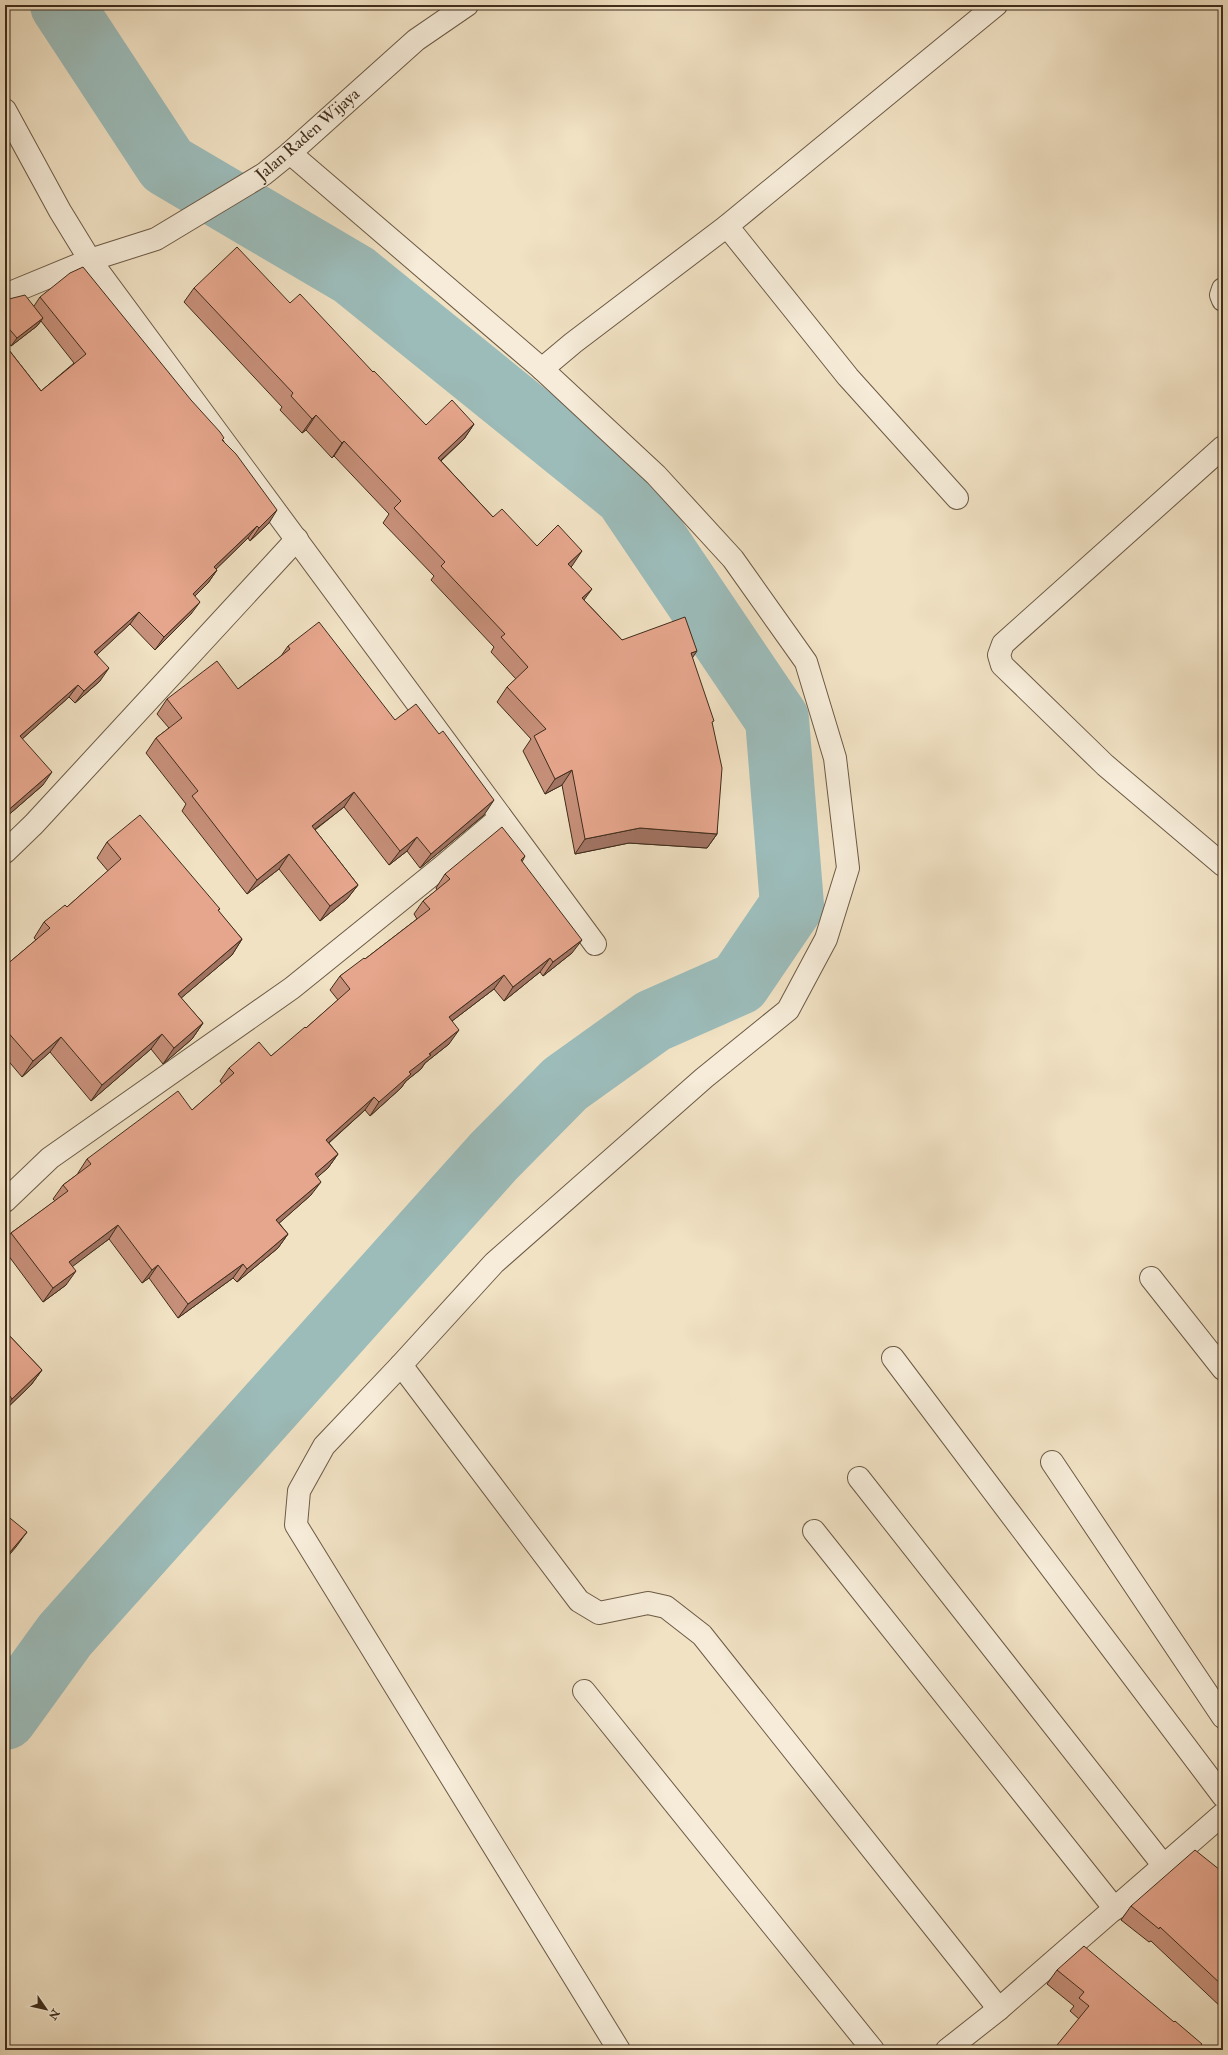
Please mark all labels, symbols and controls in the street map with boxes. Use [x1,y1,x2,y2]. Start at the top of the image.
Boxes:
street label: Jalan Raden Wijaya [250,83,365,187]
north arrow [26,1989,66,2029]
text: N [45,2006,63,2023]

